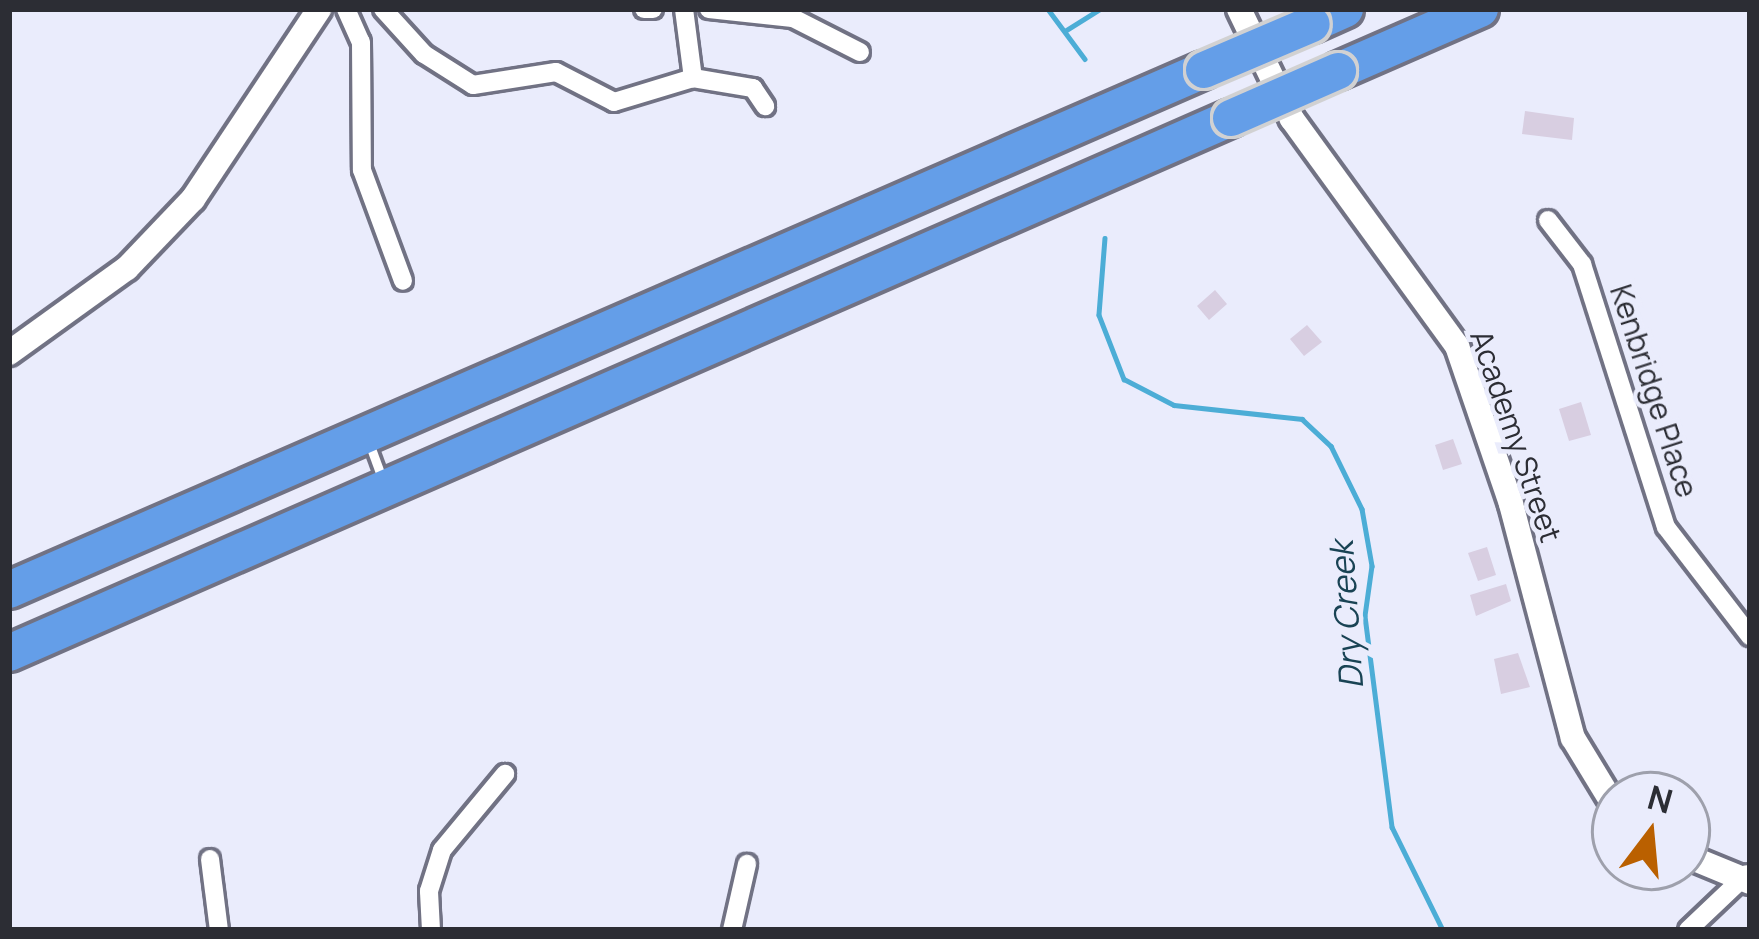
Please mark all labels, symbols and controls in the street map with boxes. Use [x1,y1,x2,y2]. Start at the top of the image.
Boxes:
street label: Kenbridge Place [1603,280,1705,502]
street label: Academy Street [1463,325,1569,547]
water label: Dry Creek [1321,540,1371,690]
north arrow [1591,771,1711,891]
text: N [1643,774,1678,824]

